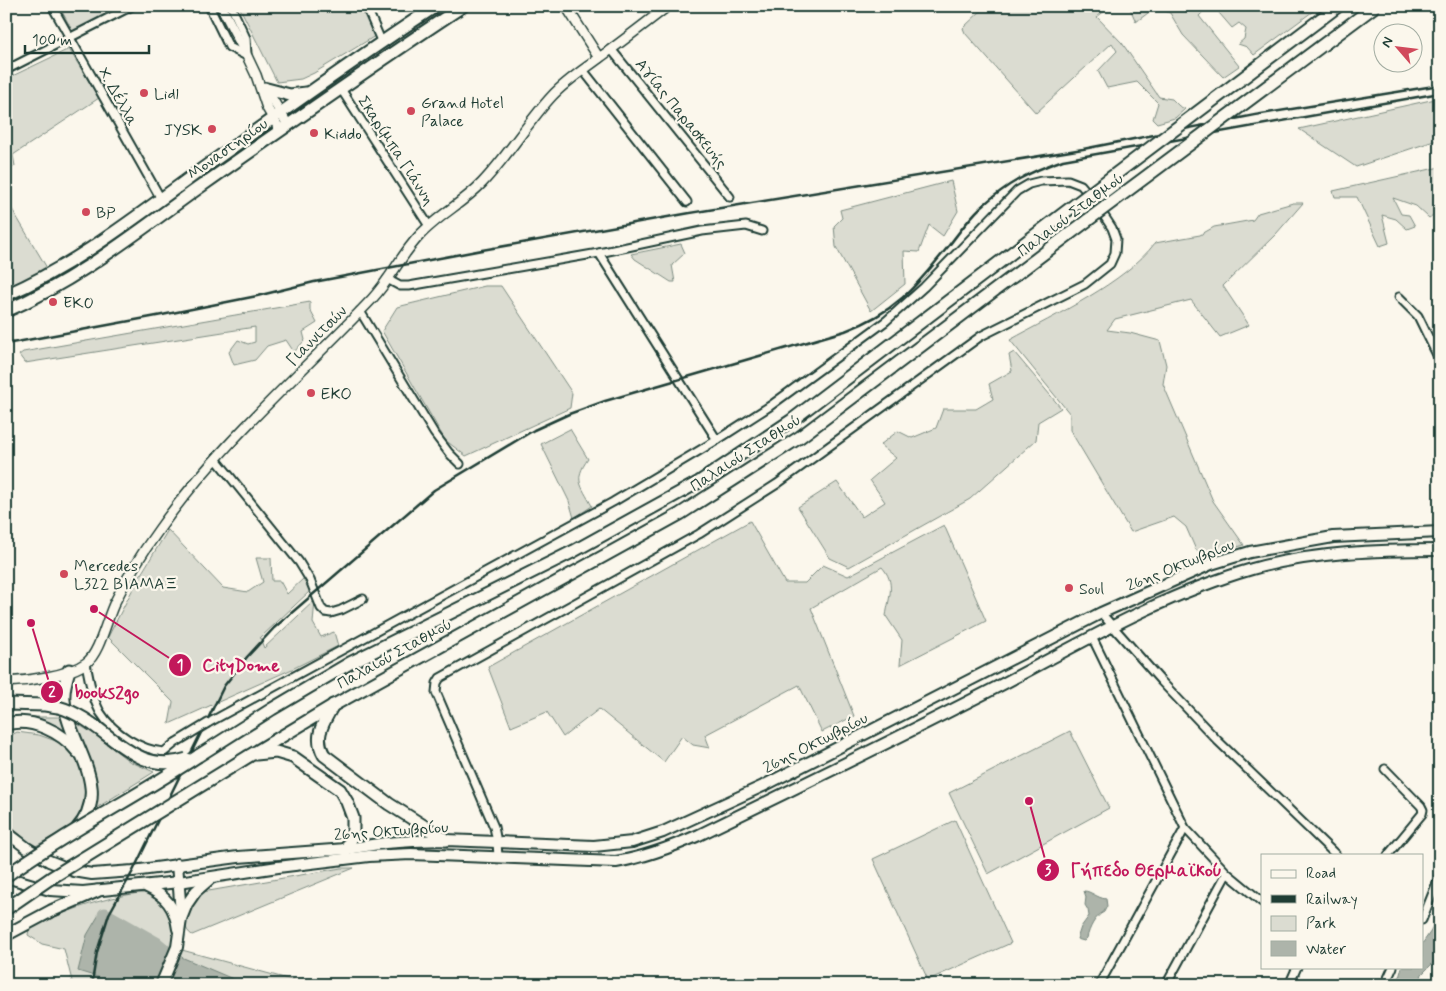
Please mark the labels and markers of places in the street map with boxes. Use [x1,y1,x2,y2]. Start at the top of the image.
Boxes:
place label: Lidl [154,84,179,105]
marker: Lidl [138,87,150,99]
place label: Grand Hotel Palace [421,93,504,132]
marker: Grand Hotel Palace [405,105,417,117]
place label: JYSK [164,120,203,141]
marker: JYSK [206,123,218,135]
place label: Kiddo [324,124,362,145]
marker: Kiddo [308,127,320,139]
place label: BP [96,203,115,224]
marker: BP [80,206,92,218]
place label: EKO [63,293,94,314]
marker: EKO [47,296,59,308]
place label: ΕΚΟ [321,384,352,405]
marker: ΕΚΟ [305,387,317,399]
place label: Mercedes L322 ΒΙΑΜΑΞ [74,556,177,595]
marker: Mercedes L322 ΒΙΑΜΑΞ [58,568,70,580]
place label: Soul [1079,579,1104,600]
marker: Soul [1063,582,1075,594]
callout: CityDome [167,648,289,681]
callout: books2go [39,675,149,708]
callout: Γήπεδο Θερμαϊκού [1035,853,1232,886]

